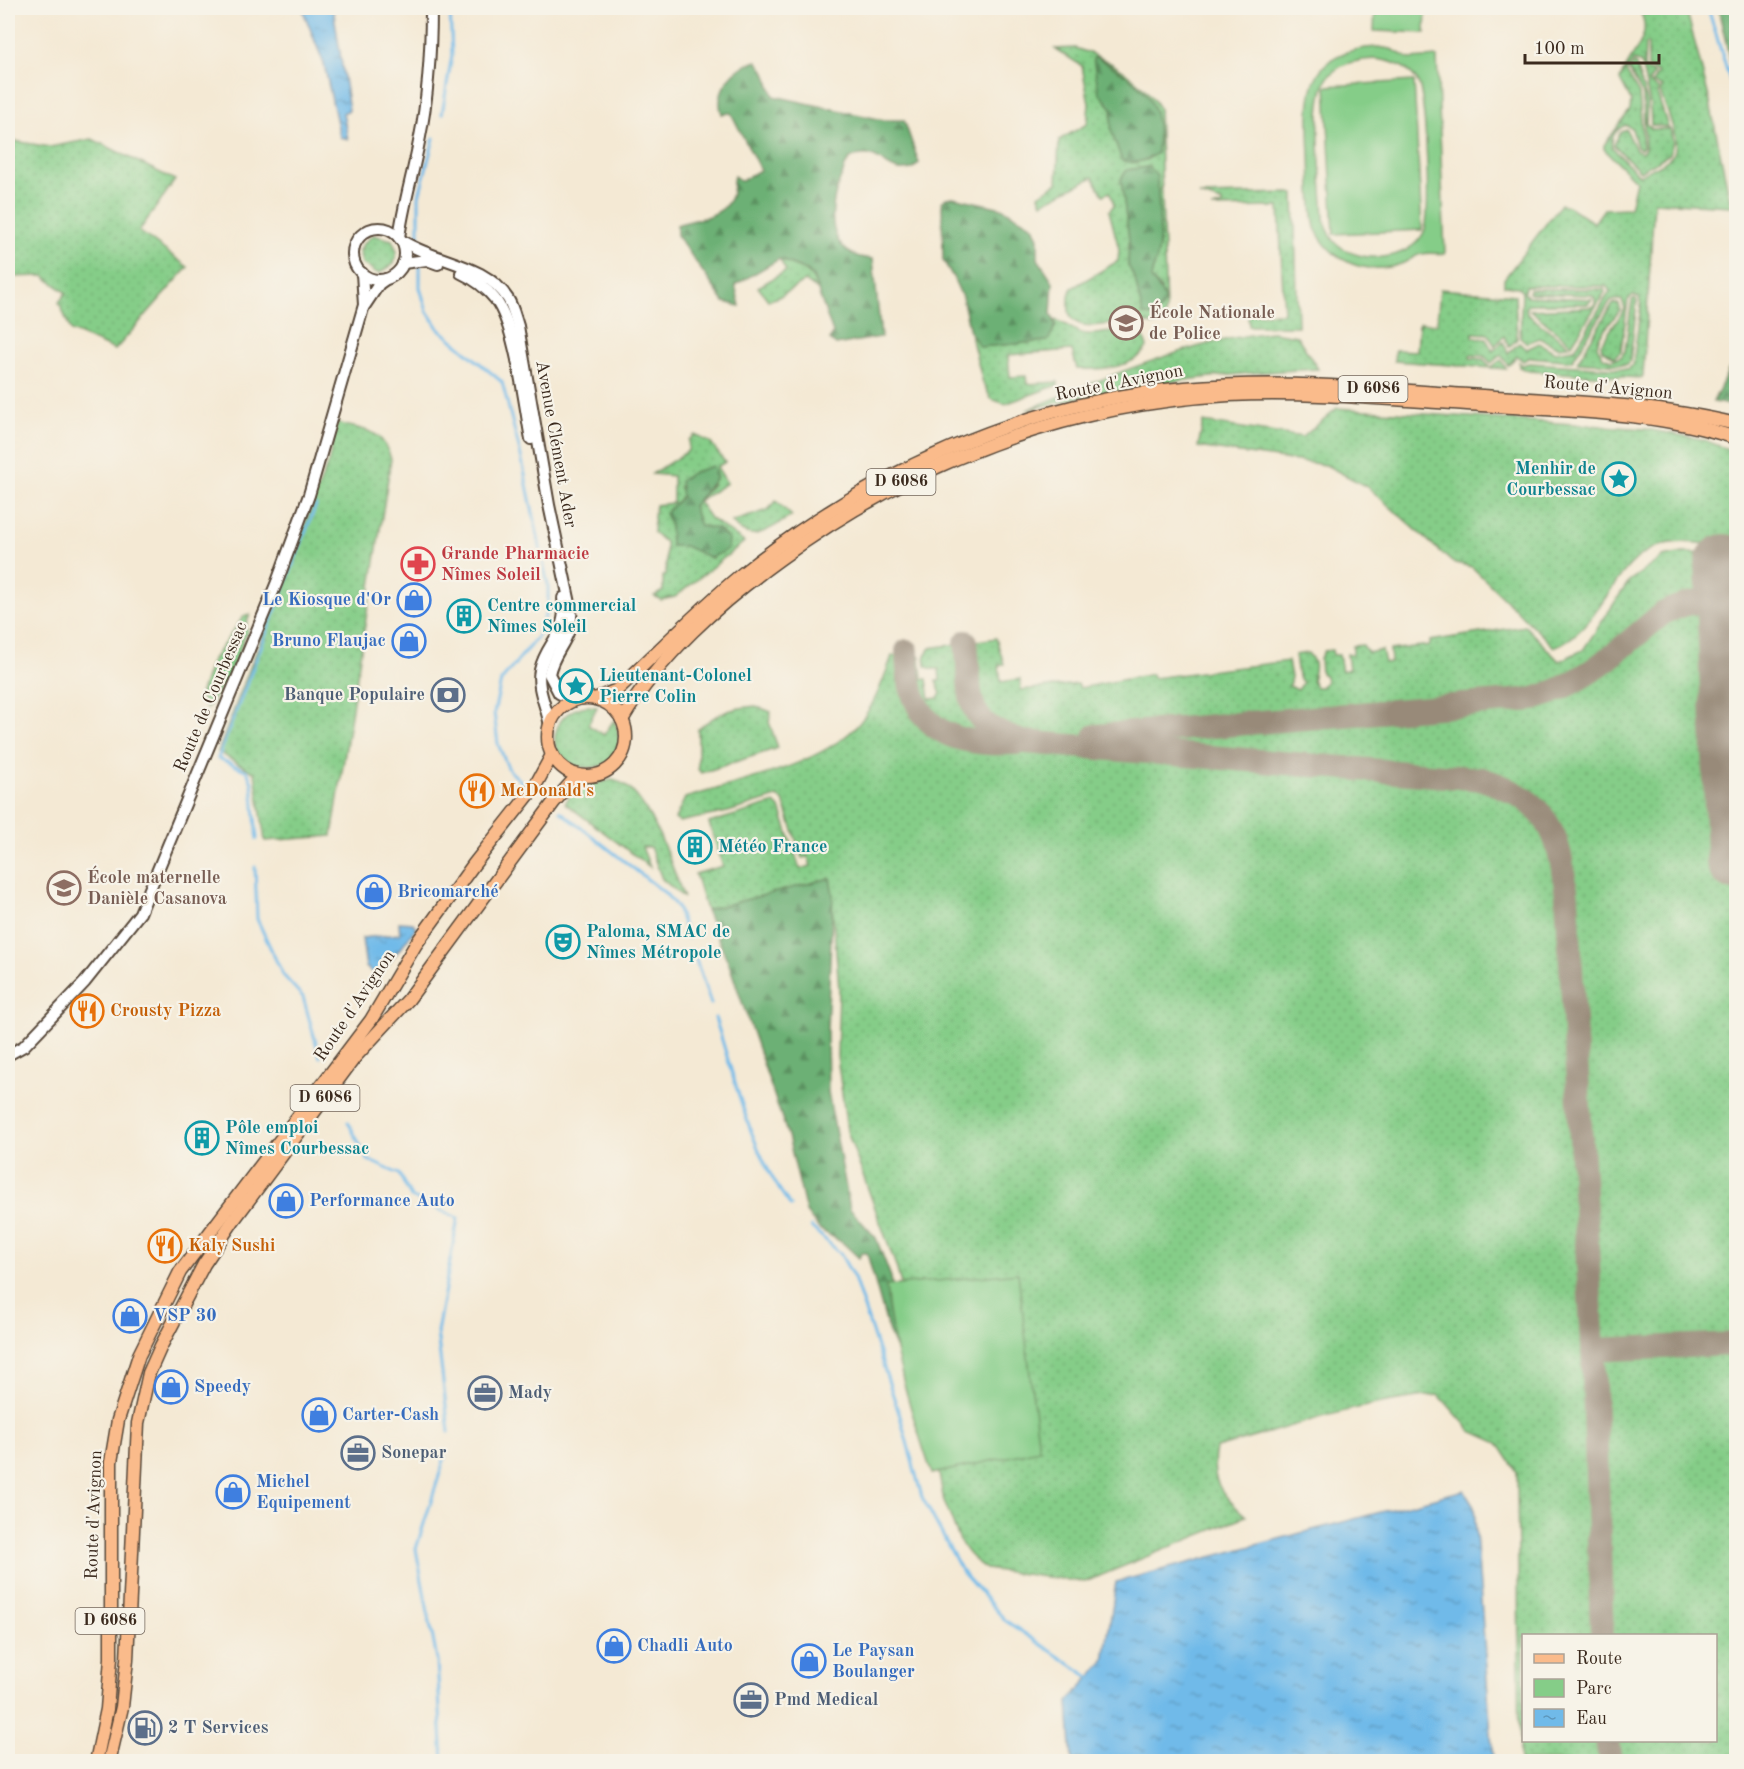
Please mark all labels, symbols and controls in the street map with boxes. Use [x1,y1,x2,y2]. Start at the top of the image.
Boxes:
scale bar [1525,27,1658,65]
text: 100 m [1534,40,1585,58]
place label: École Nationale de Police [1149,300,1275,343]
school or university icon: École Nationale de Police [1108,305,1144,341]
street label: Avenue Clément Ader [532,359,580,530]
street label: Route d'Avignon [1054,362,1185,404]
street label: Route d'Avignon [1543,373,1674,403]
road number: D 6086 [1338,376,1408,402]
place label: Menhir de Courbessac [1506,460,1596,499]
place icon: Menhir de Courbessac [1601,461,1637,497]
road number: D 6086 [866,469,936,495]
place label: Grande Pharmacie Nîmes Soleil [441,545,590,584]
pharmacy icon: Grande Pharmacie Nîmes Soleil [400,546,436,582]
shop icon: Le Kiosque d'Or [396,582,432,618]
place label: Le Kiosque d'Or [262,591,391,609]
place label: Centre commercial Nîmes Soleil [487,597,637,636]
building icon: Centre commercial Nîmes Soleil [446,598,482,634]
street label: Route de Courbessac [171,619,251,775]
shop icon: Bruno Flaujac [391,623,427,659]
place label: Bruno Flaujac [271,632,386,650]
place label: Lieutenant-Colonel Pierre Colin [599,667,752,706]
place icon: Lieutenant-Colonel Pierre Colin [558,668,594,704]
bank icon: Banque Populaire [430,677,466,713]
place label: Banque Populaire [283,686,425,704]
restaurant icon: McDonald's [459,773,495,809]
place label: McDonald's [500,782,594,800]
building icon: Météo France [677,829,713,865]
place label: Météo France [718,838,828,856]
place label: École maternelle Danièle Casanova [87,865,227,908]
school or university icon: École maternelle Danièle Casanova [46,870,82,906]
shop icon: Bricomarché [356,874,392,910]
place label: Bricomarché [397,883,499,901]
place label: Paloma, SMAC de Nîmes Métropole [586,923,730,962]
theatre icon: Paloma, SMAC de Nîmes Métropole [545,924,581,960]
street label: Route d'Avignon [311,947,399,1065]
restaurant icon: Crousty Pizza [69,993,105,1029]
place label: Crousty Pizza [110,1002,221,1020]
road number: D 6086 [290,1085,360,1111]
place label: Pôle emploi Nîmes Courbessac [225,1119,369,1158]
building icon: Pôle emploi Nîmes Courbessac [184,1120,220,1156]
shop icon: Performance Auto [268,1183,304,1219]
place label: Performance Auto [309,1192,455,1210]
restaurant icon: Kaly Sushi [147,1228,183,1264]
place label: Kaly Sushi [188,1237,275,1255]
shop icon: VSP 30 [112,1298,148,1334]
place label: VSP 30 [153,1307,217,1325]
shop icon: Speedy [153,1369,189,1405]
office icon: Mady [467,1375,503,1411]
place label: Speedy [194,1378,251,1396]
place label: Mady [508,1384,552,1402]
shop icon: Carter-Cash [301,1397,337,1433]
place label: Carter-Cash [342,1406,439,1424]
office icon: Sonepar [340,1435,376,1471]
place label: Sonepar [381,1444,447,1462]
street label: Route d'Avignon [83,1450,105,1580]
place label: Michel Equipement [256,1473,351,1512]
shop icon: Michel Equipement [215,1474,251,1510]
road number: D 6086 [76,1608,144,1634]
shop icon: Chadli Auto [596,1628,632,1664]
legend [1522,1634,1717,1742]
place label: Chadli Auto [637,1637,733,1655]
place label: Le Paysan Boulanger [832,1642,915,1681]
shop icon: Le Paysan Boulanger [791,1643,827,1679]
text: Route [1576,1650,1622,1668]
text: Parc [1576,1680,1612,1698]
office icon: Pmd Medical [733,1682,769,1718]
place label: Pmd Medical [774,1691,879,1709]
fuel station icon: 2 T Services [127,1710,163,1746]
text: Eau [1576,1710,1607,1728]
place label: 2 T Services [168,1719,269,1737]

